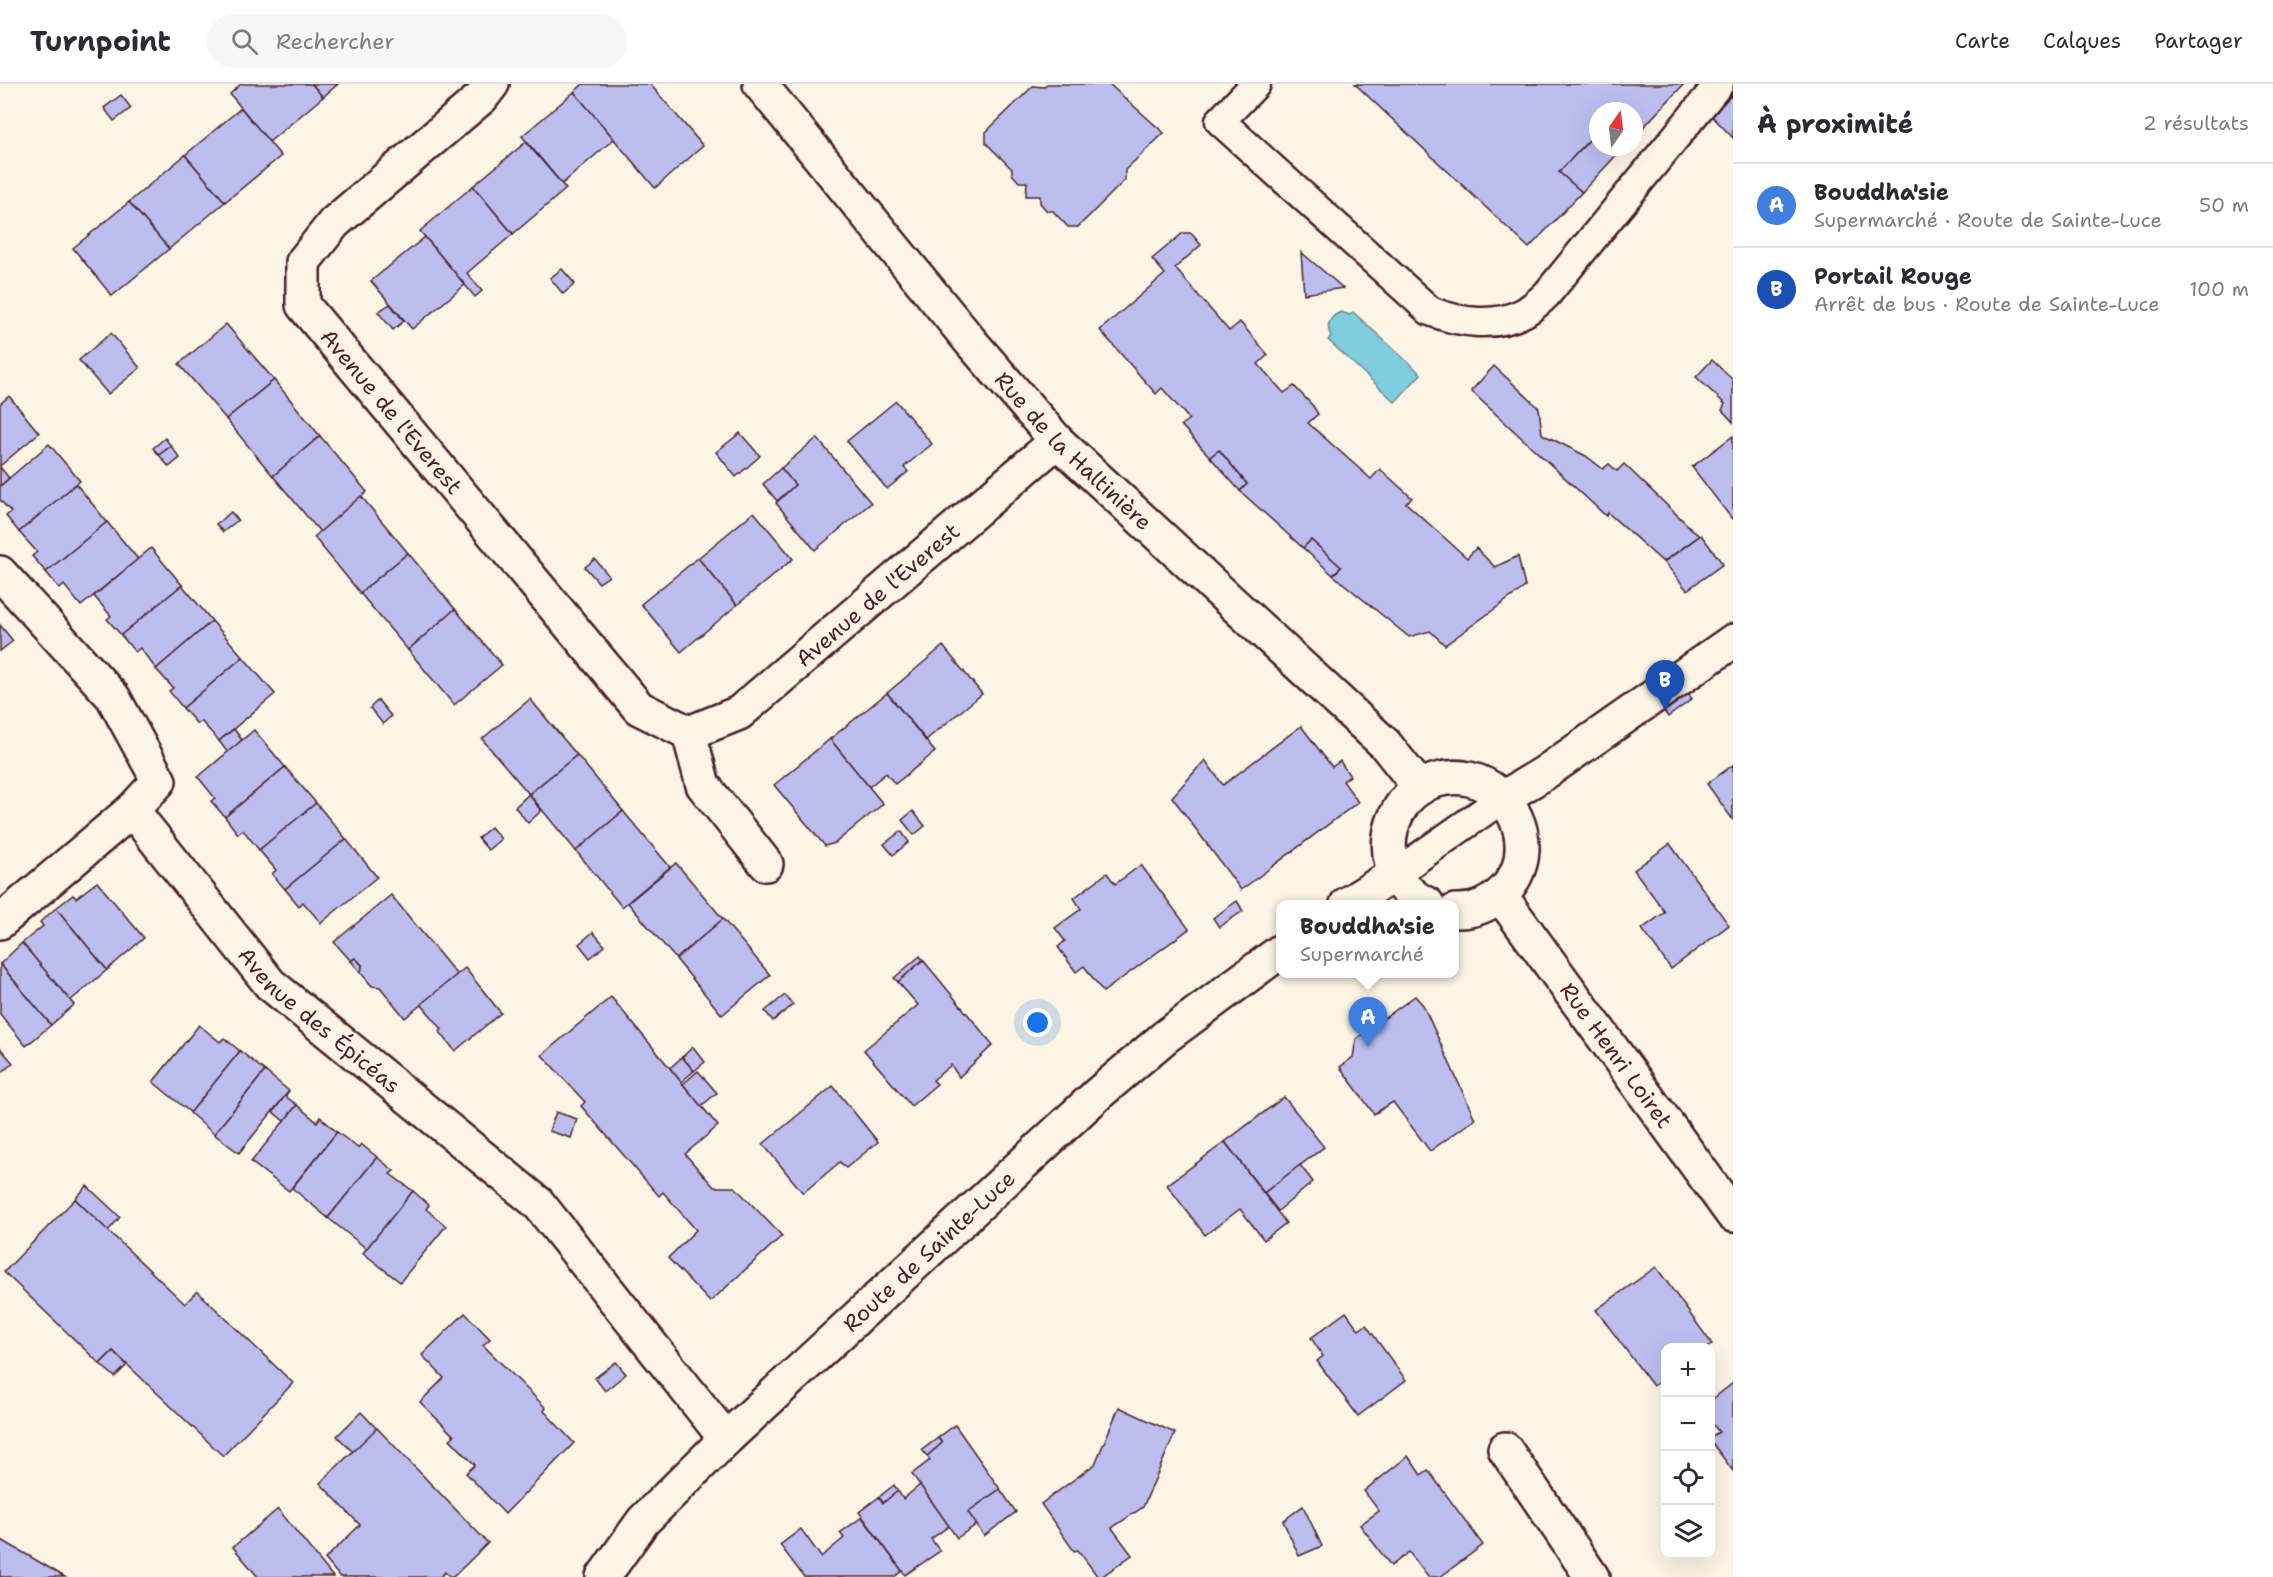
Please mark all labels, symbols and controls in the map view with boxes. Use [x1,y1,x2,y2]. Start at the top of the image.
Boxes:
search box [207,14,627,68]
text: Turnpoint [30,22,171,60]
icon: search [228,25,261,58]
text: Rechercher [276,27,395,56]
text: Carte [1955,27,2010,55]
text: Calques [2043,27,2121,55]
text: Partager [2154,27,2243,55]
north arrow [1589,102,1643,156]
text: À proximité [1757,106,1913,141]
text: 2 résultats [2143,110,2249,136]
text: Bouddha'sie [1814,178,1949,207]
text: A [1769,192,1784,218]
text: 50 m [2199,192,2249,218]
text: Supermarché · Route de Sainte-Luce [1814,207,2162,233]
text: Portail Rouge [1814,262,1972,291]
text: B [1770,276,1783,302]
text: 100 m [2189,276,2249,302]
text: Arrêt de bus · Route de Sainte-Luce [1814,291,2160,317]
street label: Avenue de l'Everest [314,323,469,500]
street label: Rue de la Haltinière [988,366,1158,537]
street label: Avenue de l'Everest [790,517,966,673]
pin: B [1646,660,1684,710]
popup [1276,900,1459,978]
text: Bouddha'sie [1300,912,1435,941]
street label: Avenue des Épicéas [231,941,406,1100]
text: Supermarché [1300,941,1424,967]
street label: Rue Henri Loiret [1553,977,1679,1134]
pin: A [1348,998,1388,1047]
your location [1023,1008,1052,1037]
street label: Route de Sainte-Luce [837,1164,1021,1338]
map controls [1661,1343,1715,1559]
button: + [1661,1343,1715,1397]
button: − [1661,1397,1715,1451]
button: locate [1661,1451,1715,1505]
button: layers [1661,1505,1715,1559]

